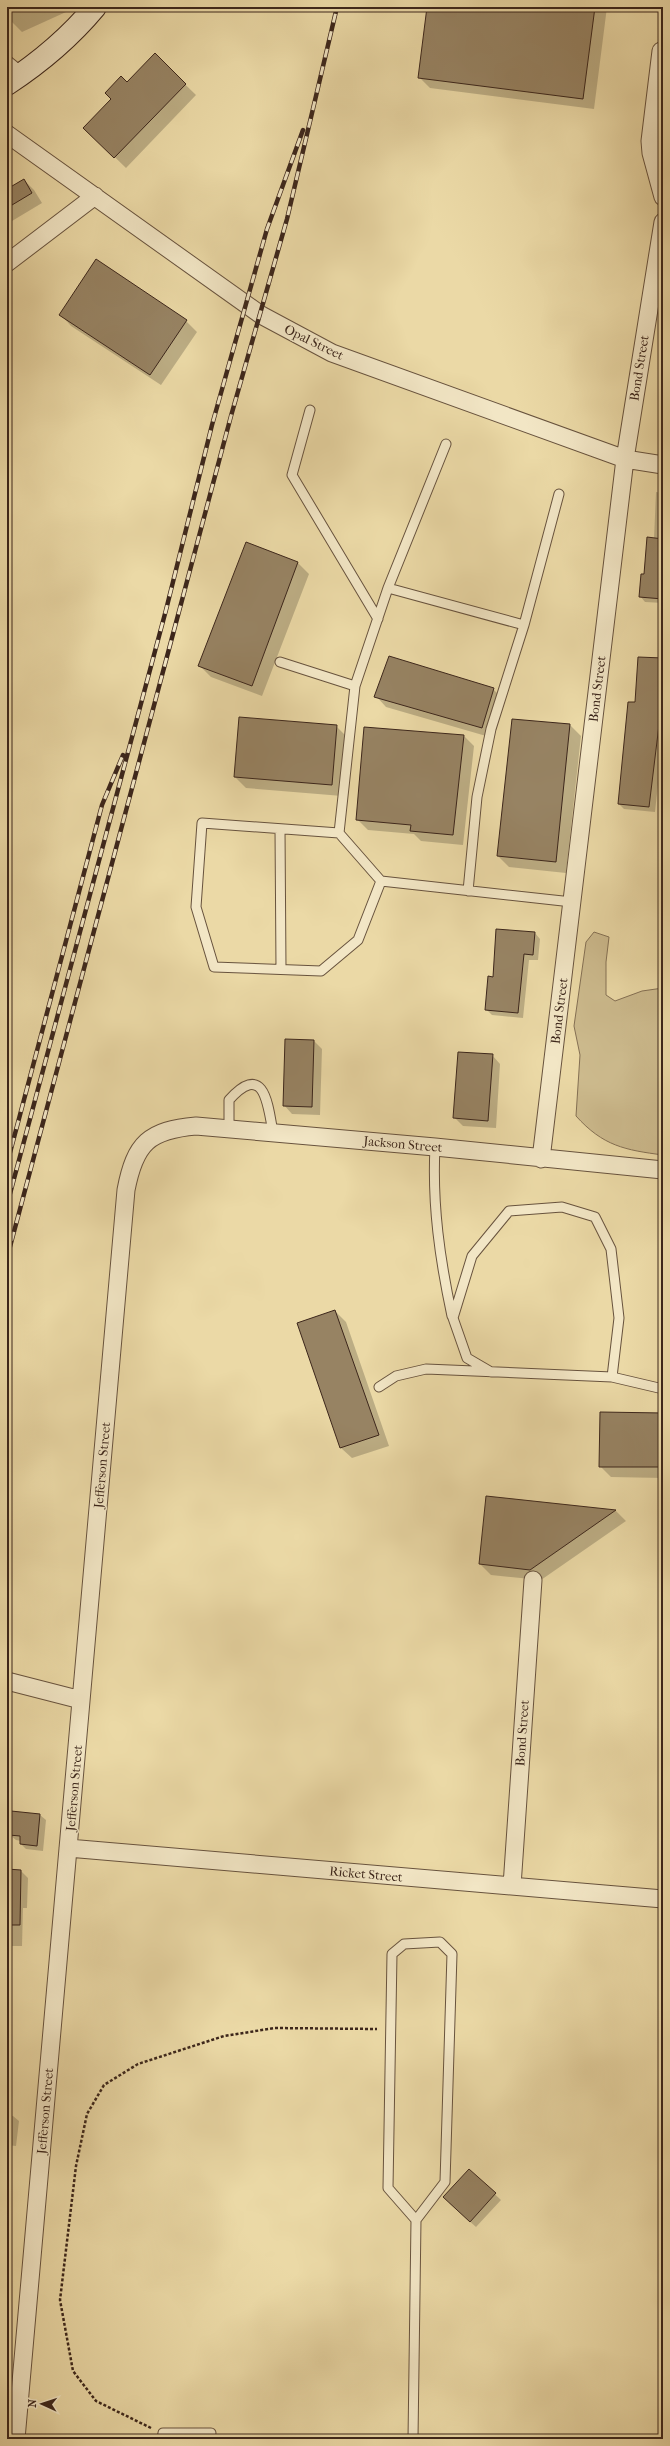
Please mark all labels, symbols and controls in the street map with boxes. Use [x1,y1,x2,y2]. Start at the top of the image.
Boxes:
street label: Opal Street [282,321,346,363]
street label: Bond Street [626,334,652,402]
street label: Bond Street [585,655,609,723]
street label: Bond Street [547,977,571,1045]
street label: Jackson Street [362,1133,443,1155]
street label: Jefferson Street [91,1421,113,1510]
street label: Bond Street [512,1699,532,1767]
street label: Jefferson Street [63,1744,85,1833]
street label: Ricket Street [329,1863,404,1885]
street label: Jefferson Street [34,2067,56,2156]
north arrow [22,2384,62,2424]
text: N [26,2398,39,2408]

